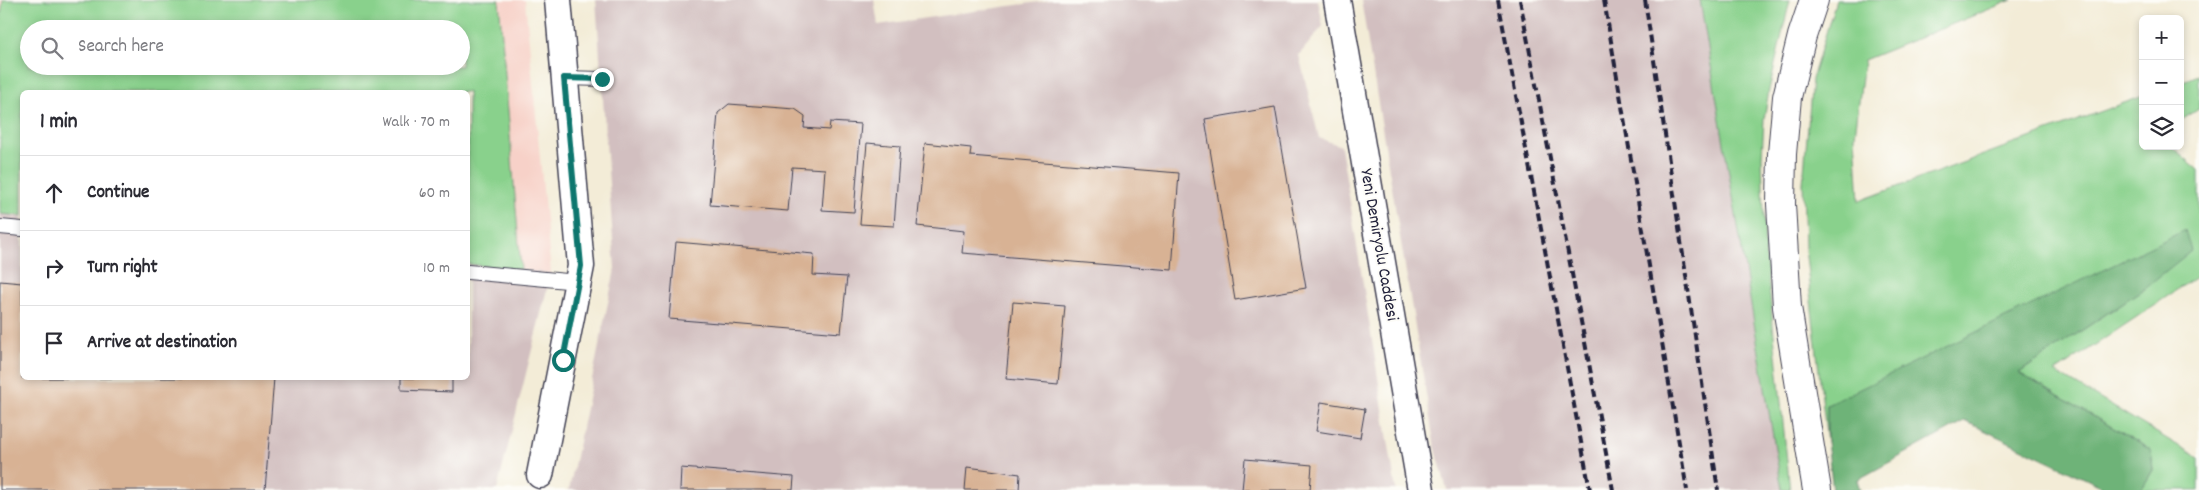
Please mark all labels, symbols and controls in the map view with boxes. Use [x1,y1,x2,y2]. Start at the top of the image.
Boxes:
map controls [2139,15,2184,150]
button: + [2139,15,2184,60]
search box [20,20,470,75]
icon: search [38,34,66,62]
text: Search here [78,34,164,61]
button: − [2139,60,2184,105]
route end [591,68,614,91]
button: layers [2139,105,2184,150]
text: 1 min [40,108,77,138]
text: Walk · 70 m [382,111,450,134]
street label: Yeni Demiryolu Caddesi [1352,167,1404,323]
icon: ahead [40,179,68,207]
text: Continue [87,180,149,207]
text: 60 m [419,182,450,205]
icon: right [40,254,68,282]
text: Turn right [87,255,158,282]
text: 10 m [423,257,450,280]
icon: arrive [40,329,68,357]
text: Arrive at destination [87,330,237,357]
route start [552,349,575,372]

